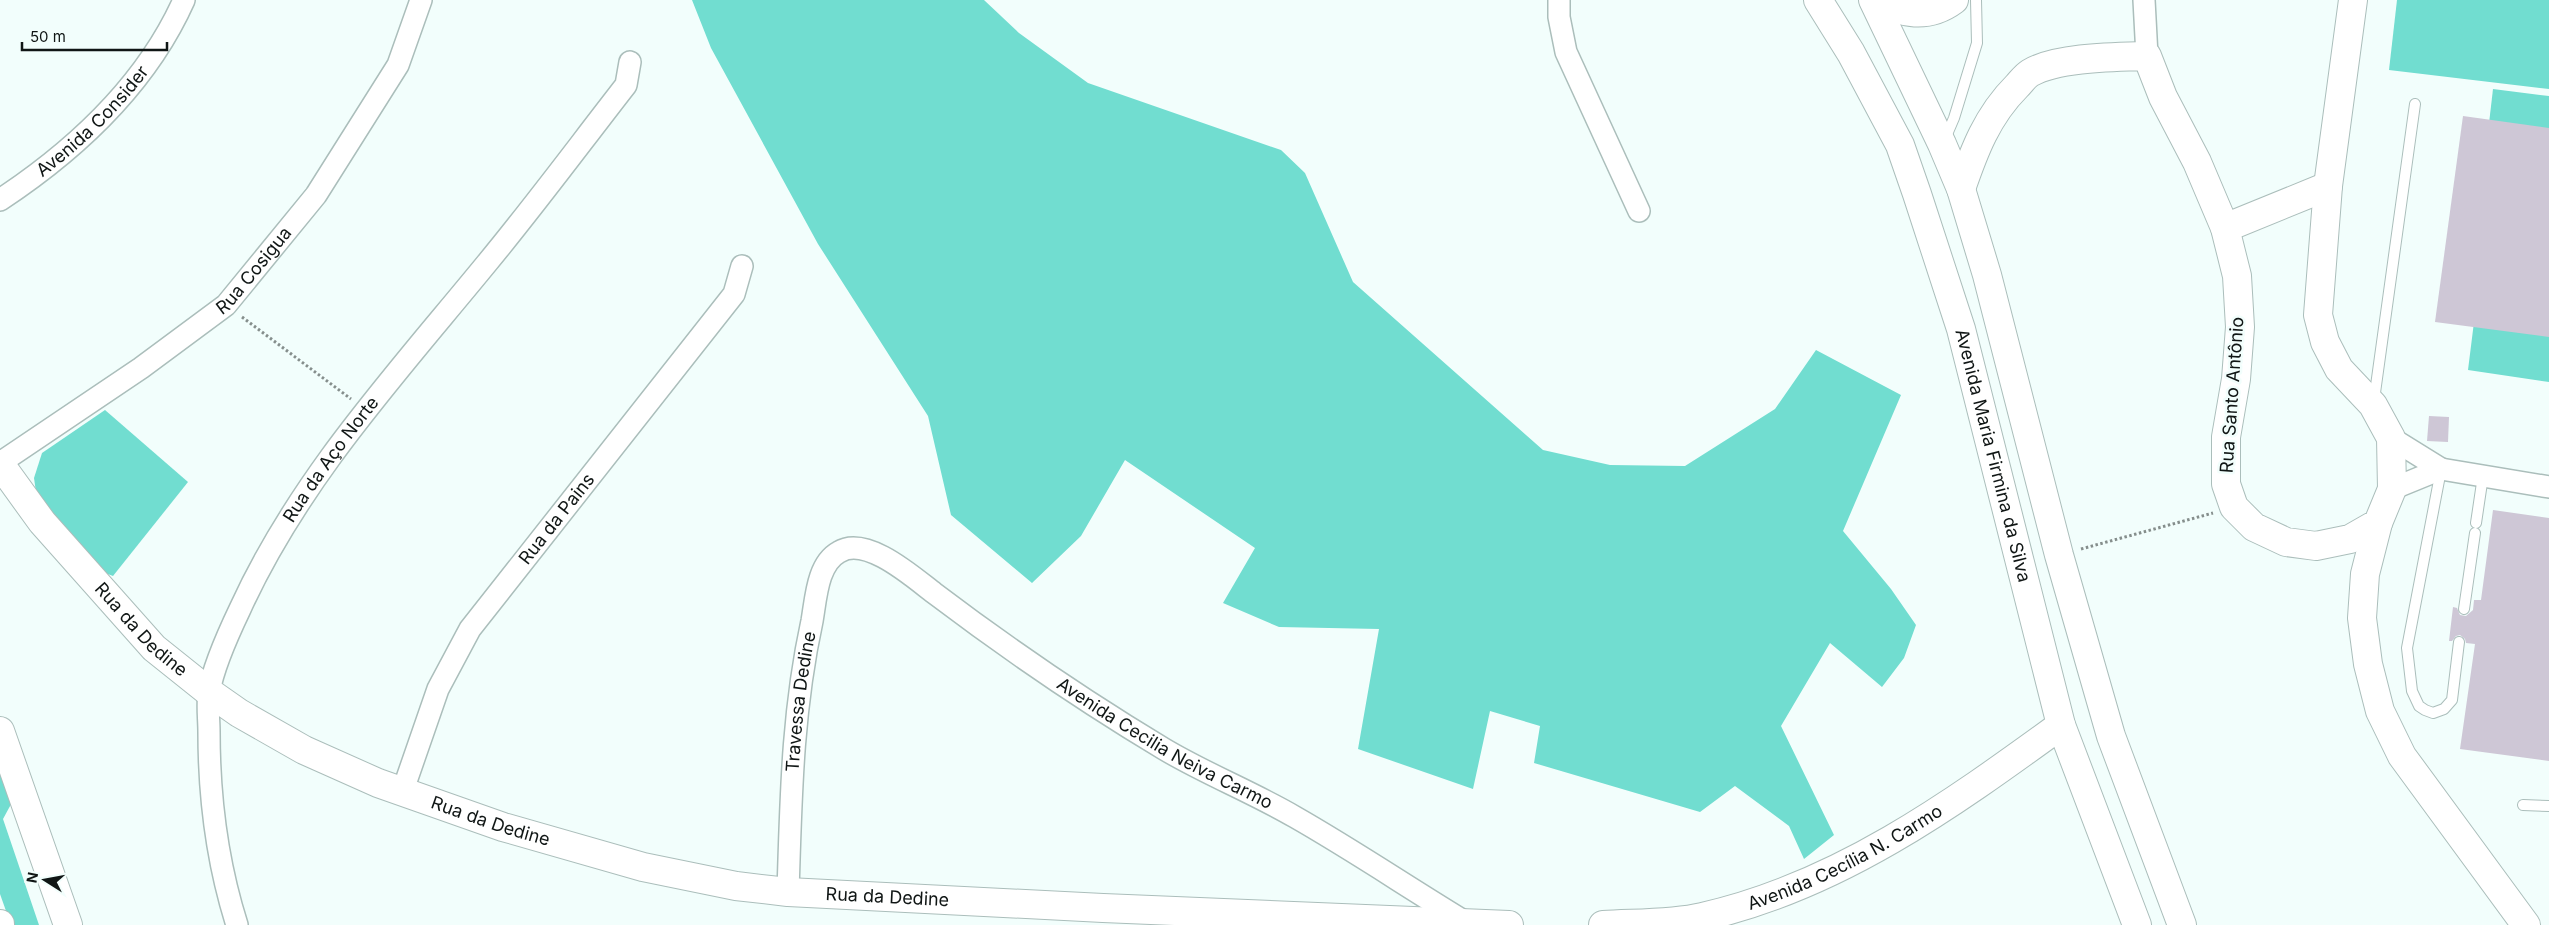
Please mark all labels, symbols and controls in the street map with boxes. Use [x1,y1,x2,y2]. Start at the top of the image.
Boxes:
scale bar [22,20,168,52]
text: 50 m [30,27,66,46]
street label: Avenida Consider [32,61,153,181]
street label: Rua Cosigua [212,222,296,319]
street label: Rua Santo Antônio [2216,316,2247,474]
street label: Avenida Maria Firmina da Silva [1951,327,2035,584]
street label: Rua da Aço Norte [278,392,383,526]
street label: Rua da Pains [514,469,599,568]
street label: Rua da Dedine [91,578,192,681]
street label: Travessa Dedine [782,629,820,773]
street label: Avenida Cecilia Neiva Carmo [1053,673,1276,813]
street label: Rua da Dedine [429,792,552,850]
street label: Avenida Cecília N. Carmo [1745,800,1946,914]
north arrow [20,855,70,905]
text: N [22,871,41,884]
street label: Rua da Dedine [825,883,950,910]

